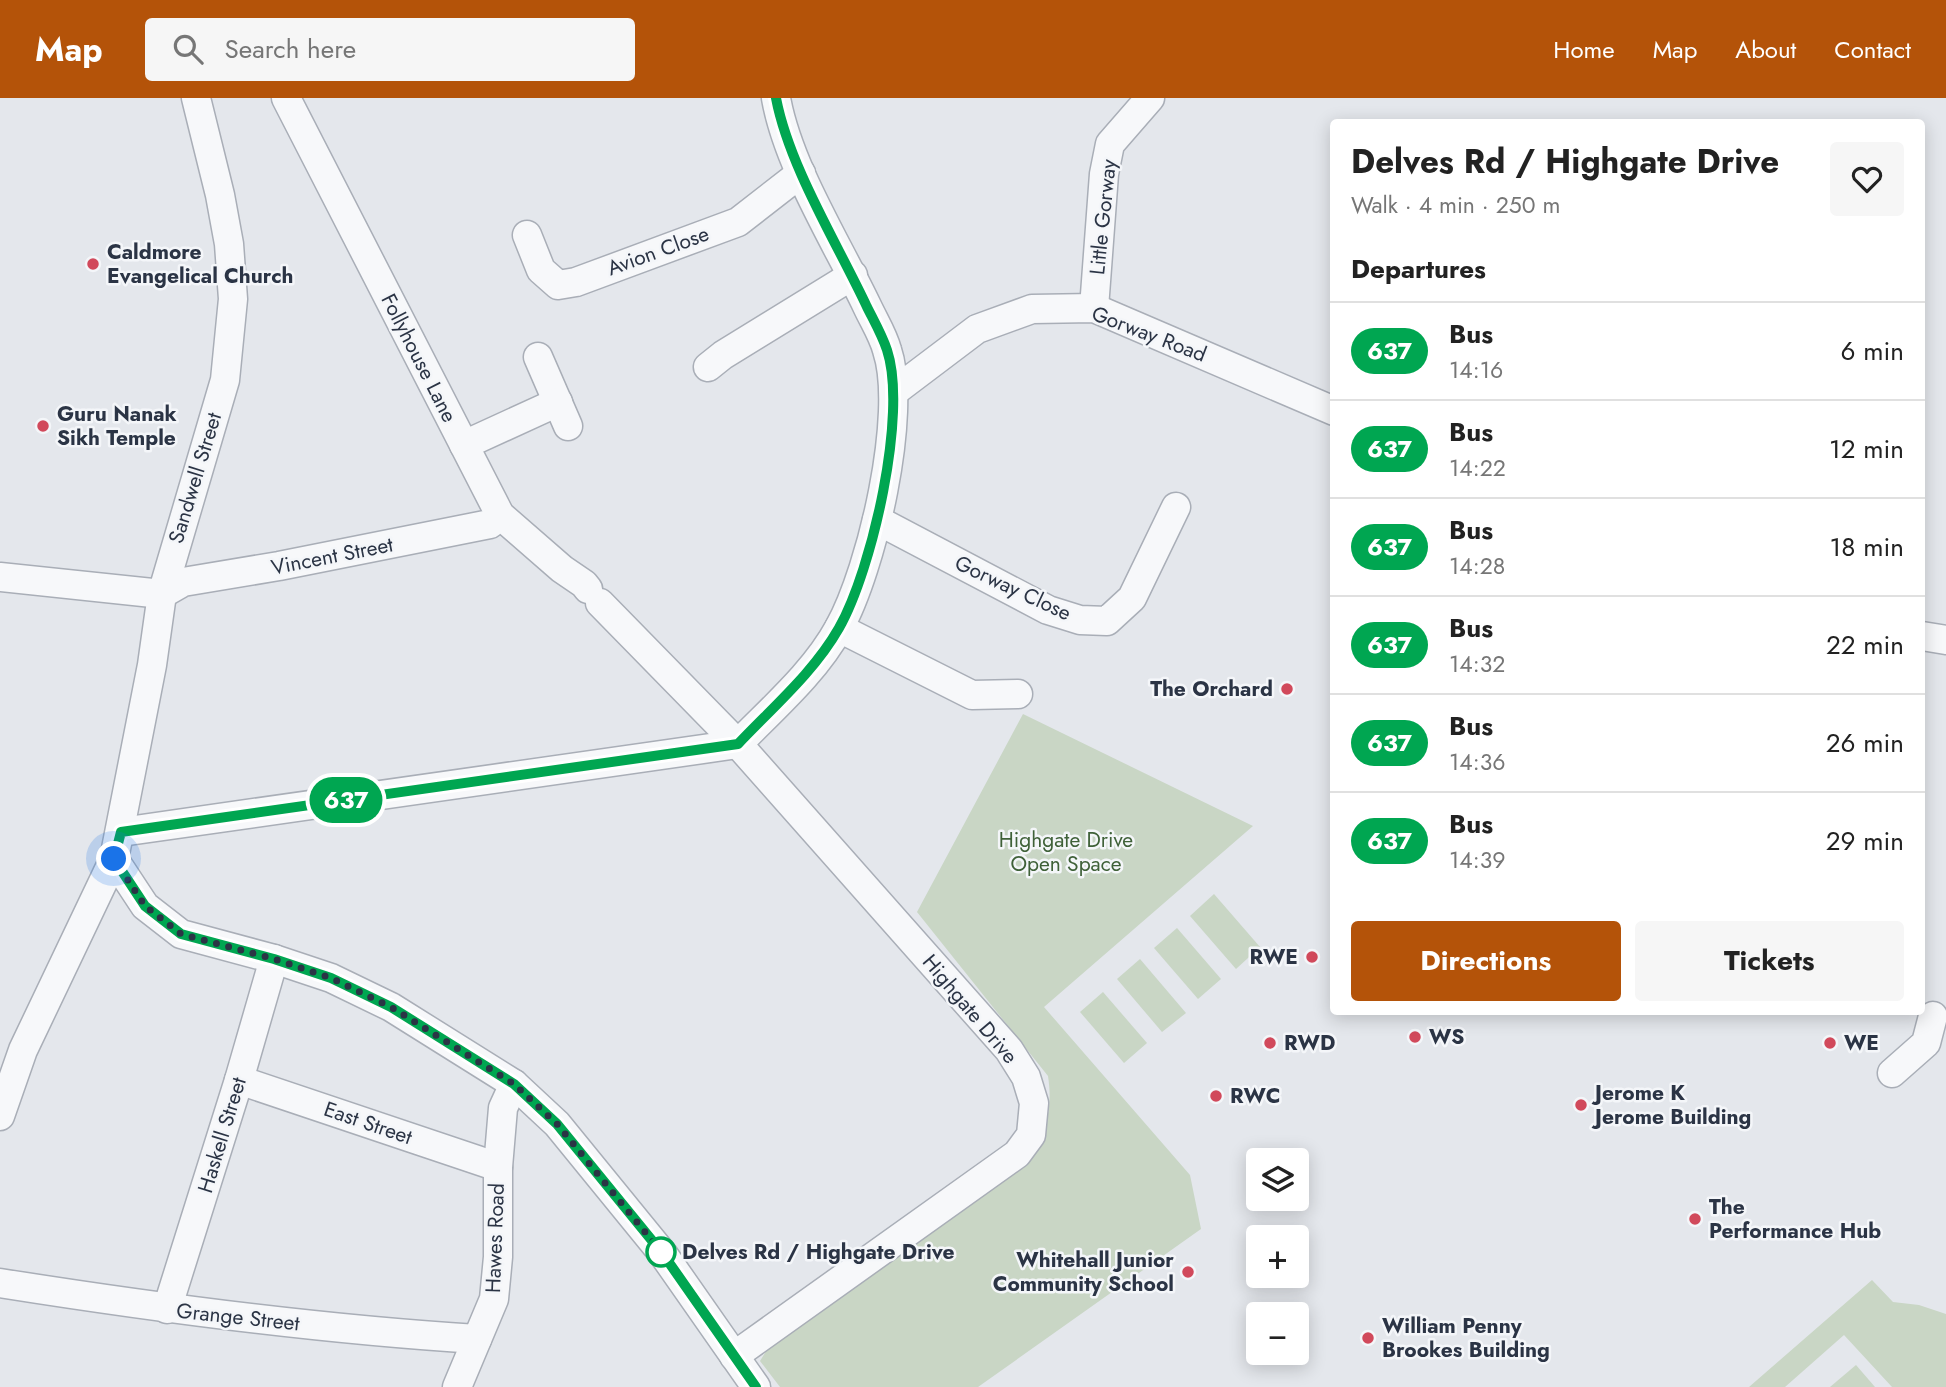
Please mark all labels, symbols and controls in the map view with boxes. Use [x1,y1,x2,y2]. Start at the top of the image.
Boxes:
search box [145,18,635,81]
text: Map [35,26,103,73]
icon: search [169,30,207,68]
text: Search here [225,30,356,68]
text: Home [1553,32,1615,67]
text: Map [1653,32,1697,67]
text: About [1735,32,1796,67]
text: Contact [1834,32,1911,67]
text: Delves Rd / Highgate Drive [1351,138,1779,185]
button: heart [1830,142,1904,216]
street label: Little Gorway [1082,157,1124,276]
text: Walk · 4 min · 250 m [1351,188,1560,222]
street label: Avion Close [603,219,713,283]
place label: Caldmore Evangelical Church [107,237,293,291]
text: Departures [1351,250,1486,288]
marker: Caldmore Evangelical Church [85,256,101,272]
street label: Follyhouse Lane [374,288,464,428]
street label: Gorway Road [1087,298,1211,370]
text: Bus [1449,315,1493,353]
text: 6 min [1841,332,1904,370]
text: 637 [1367,333,1412,368]
text: 14:16 [1449,353,1503,387]
place label: Guru Nanak Sikh Temple [57,399,177,453]
street label: Sandwell Street [161,409,229,547]
text: Bus [1449,413,1493,451]
marker: Guru Nanak Sikh Temple [35,418,51,434]
text: 12 min [1829,430,1904,468]
text: 637 [1367,431,1412,466]
text: 14:22 [1449,451,1506,485]
text: Bus [1449,511,1493,549]
text: 18 min [1830,528,1904,566]
street label: Vincent Street [268,529,396,583]
text: 637 [1367,529,1412,564]
street label: Gorway Close [950,548,1076,628]
text: 14:28 [1449,549,1505,583]
text: Bus [1449,609,1493,647]
text: 22 min [1826,626,1904,664]
text: 637 [1367,627,1412,662]
text: 14:32 [1449,647,1505,681]
place label: The Orchard [1150,674,1273,704]
marker: The Orchard [1279,681,1295,697]
text: Bus [1449,707,1493,745]
text: 26 min [1826,724,1904,762]
text: 637 [1367,725,1412,760]
text: 14:36 [1449,745,1505,779]
line badge: 637 [306,777,386,823]
text: 637 [323,782,369,817]
text: Bus [1449,805,1493,843]
text: 29 min [1826,822,1904,860]
text: 637 [1367,823,1412,858]
park label: Highgate Drive Open Space [999,825,1133,879]
your location [96,841,131,876]
text: 14:39 [1449,843,1505,877]
button: Directions [1351,921,1621,1001]
button: Tickets [1635,921,1904,1001]
place label: RWE [1249,942,1298,972]
street label: Highgate Drive [915,948,1025,1070]
marker: RWE [1304,949,1320,965]
place label: WS [1429,1022,1465,1052]
place label: RWD [1284,1028,1335,1058]
place label: WE [1844,1028,1879,1058]
marker: WS [1407,1029,1423,1045]
marker: RWD [1262,1035,1278,1051]
marker: WE [1822,1035,1838,1051]
street label: Haskell Street [190,1074,254,1196]
place label: Jerome K Jerome Building [1591,1078,1751,1132]
place label: RWC [1230,1081,1280,1111]
marker: RWC [1208,1088,1224,1104]
street label: East Street [320,1094,416,1152]
marker: Jerome K Jerome Building [1573,1097,1589,1113]
map controls [1246,1148,1309,1365]
button: layers [1246,1148,1309,1211]
street label: Hawes Road [478,1183,512,1293]
place label: The Performance Hub [1709,1192,1881,1246]
marker: The Performance Hub [1687,1211,1703,1227]
button: + [1246,1225,1309,1288]
marker: Delves Rd / Highgate Drive [646,1237,676,1267]
place label: Delves Rd / Highgate Drive [682,1237,954,1267]
place label: Whitehall Junior Community School [993,1245,1174,1299]
marker: Whitehall Junior Community School [1180,1264,1196,1280]
street label: Grange Street [175,1296,301,1338]
button: − [1246,1302,1309,1365]
place label: William Penny Brookes Building [1382,1311,1550,1365]
marker: William Penny Brookes Building [1360,1330,1376,1346]

